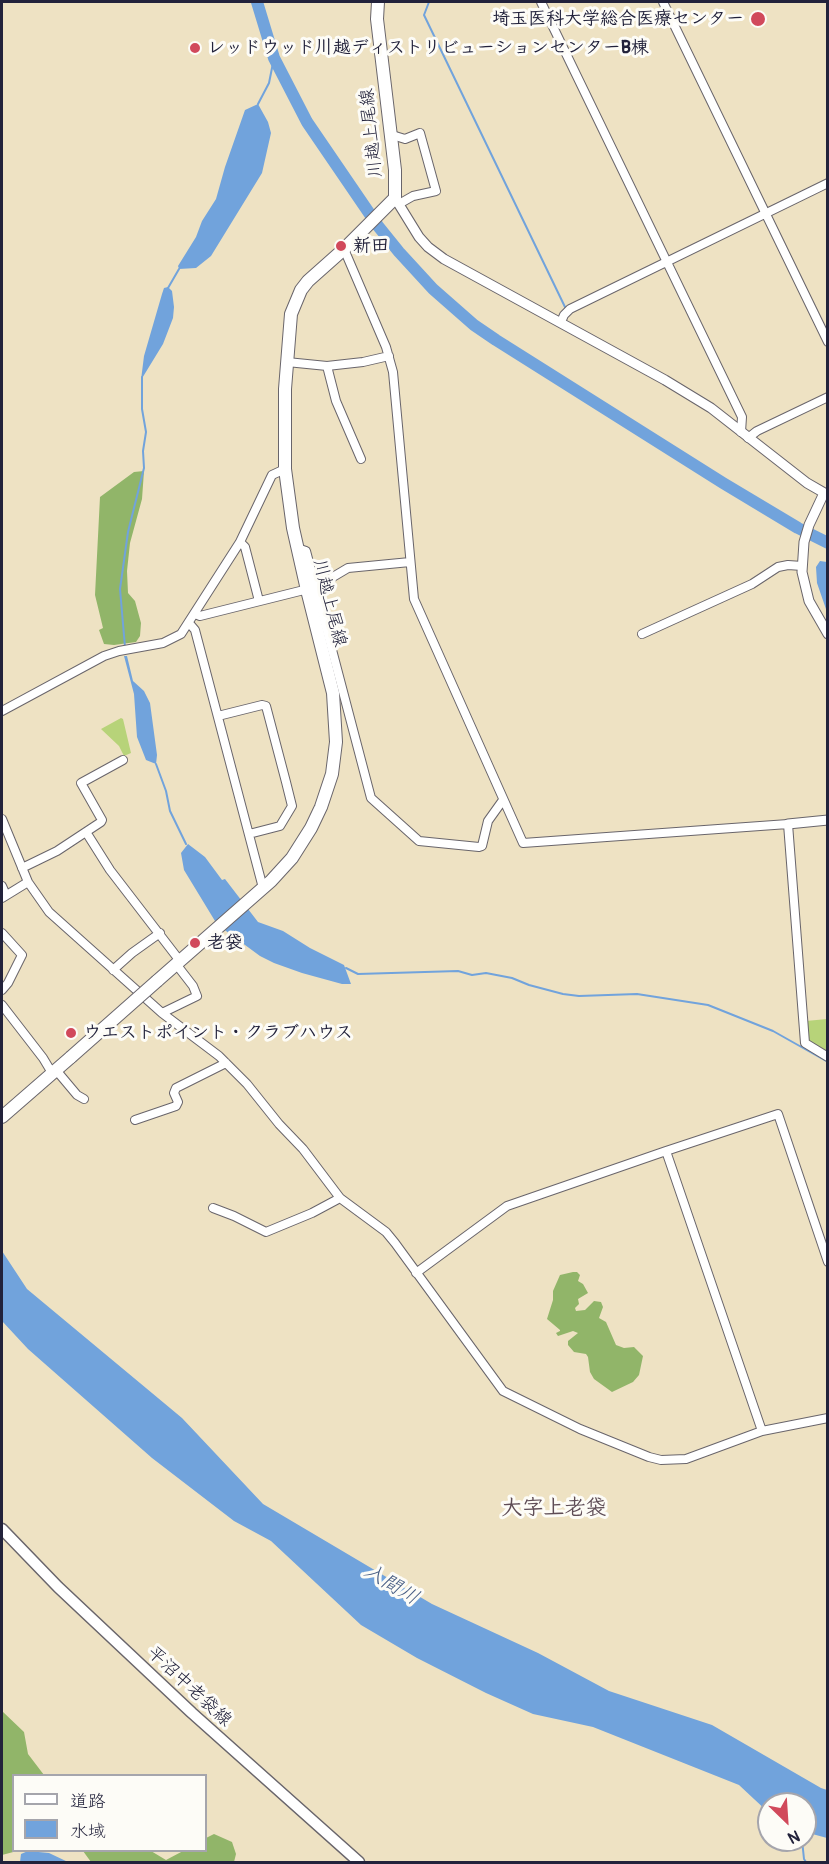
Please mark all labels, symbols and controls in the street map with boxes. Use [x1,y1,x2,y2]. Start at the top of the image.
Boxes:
place label: 埼玉医科大学総合医療センター [492,8,744,30]
marker: 埼玉医科大学総合医療センター [749,10,767,28]
place label: レッドウッド川越ディストリビューションセンターB棟 [207,37,649,59]
marker: レッドウッド川越ディストリビューションセンターB棟 [188,41,202,55]
street label: 川越上尾線 [357,87,387,179]
place label: 新田 [353,235,389,257]
marker: 新田 [334,239,348,253]
street label: 川越上尾線 [308,557,350,649]
place label: 老袋 [207,932,243,954]
marker: 老袋 [188,936,202,950]
place label: ウエストポイント・クラブハウス [83,1022,353,1044]
marker: ウエストポイント・クラブハウス [64,1026,78,1040]
district label: 大字上老袋 [502,1496,606,1522]
water label: 入間川 [359,1559,423,1611]
street label: 平沼中老袋線 [142,1642,236,1732]
legend [12,1774,207,1852]
text: 道路 [70,1790,106,1813]
north arrow [757,1792,817,1852]
text: 水域 [70,1820,106,1843]
text: N [785,1825,803,1848]

